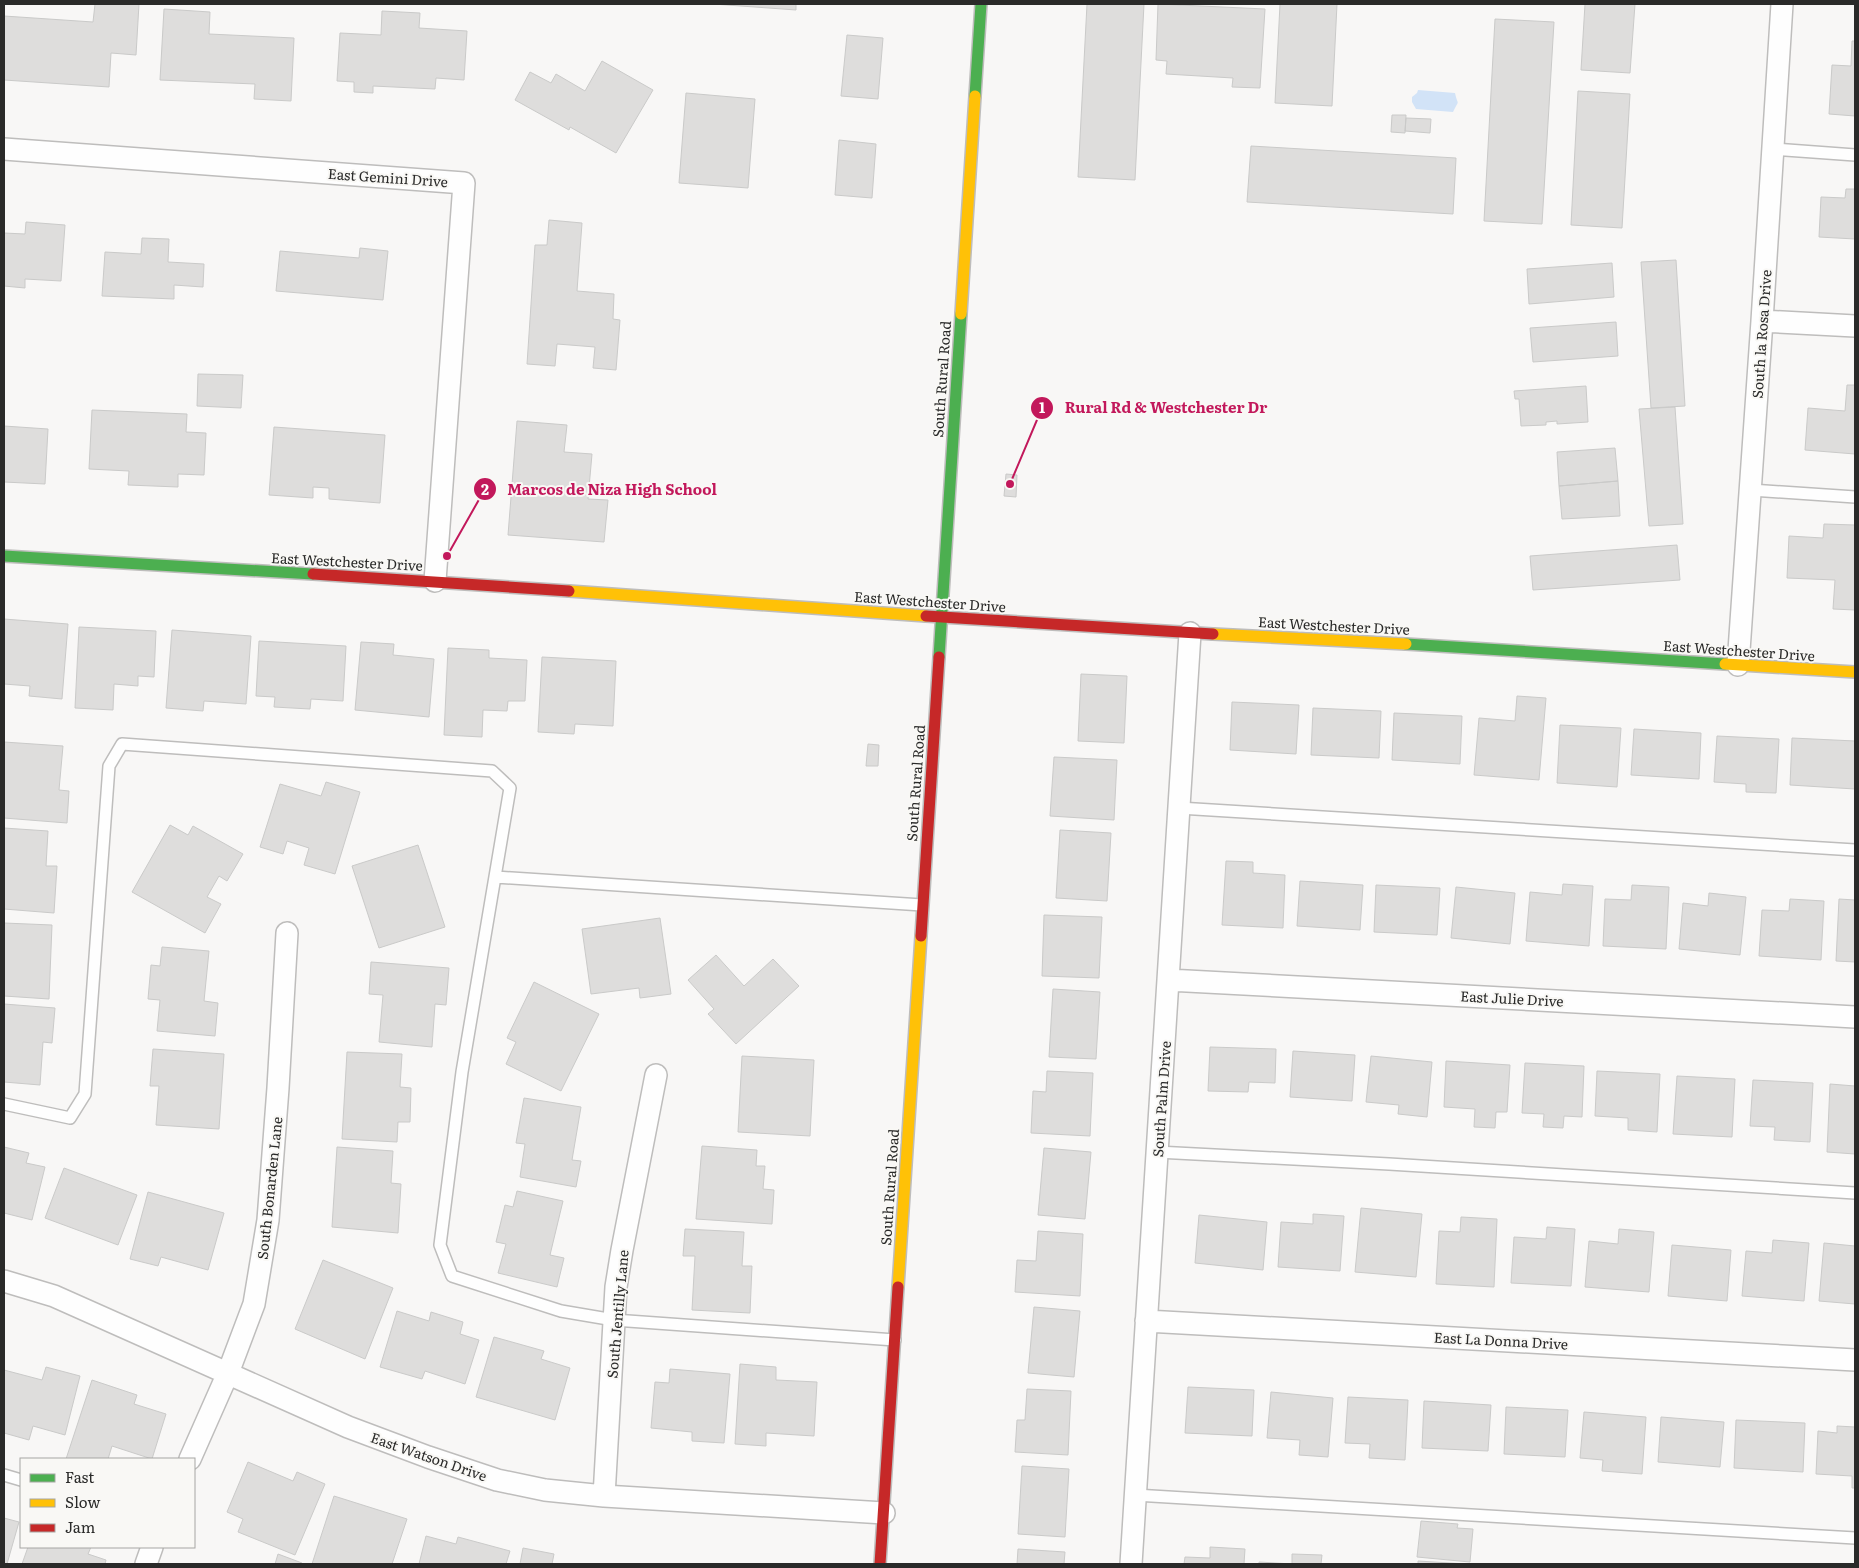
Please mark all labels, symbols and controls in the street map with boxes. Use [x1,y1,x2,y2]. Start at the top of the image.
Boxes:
street label: East Gemini Drive [327,163,449,191]
street label: South la Rosa Drive [1747,269,1775,399]
street label: South Rural Road [927,320,955,438]
callout: Rural Rd & Westchester Dr [1030,393,1277,423]
text: 1 [1039,395,1045,418]
text: Rural Rd & Westchester Dr [1065,395,1267,418]
callout: Marcos de Niza High School [472,474,727,504]
text: 2 [481,477,489,500]
text: Marcos de Niza High School [507,477,717,500]
street label: East Westchester Drive [271,547,423,575]
street label: East Westchester Drive [853,586,1007,616]
street label: East Westchester Drive [1258,611,1410,639]
street label: East Westchester Drive [1662,635,1816,665]
street label: South Rural Road [901,724,929,842]
street label: East Julie Drive [1460,985,1564,1011]
street label: South Palm Drive [1147,1040,1175,1158]
street label: South Bonarden Lane [252,1116,286,1260]
street label: South Rural Road [875,1128,903,1246]
street label: South Jentilly Lane [601,1249,633,1379]
street label: East La Donna Drive [1433,1326,1569,1354]
street label: East Watson Drive [368,1427,490,1485]
legend [20,1458,195,1548]
text: Fast [65,1465,94,1488]
text: Slow [65,1490,100,1513]
text: Jam [65,1515,96,1538]

